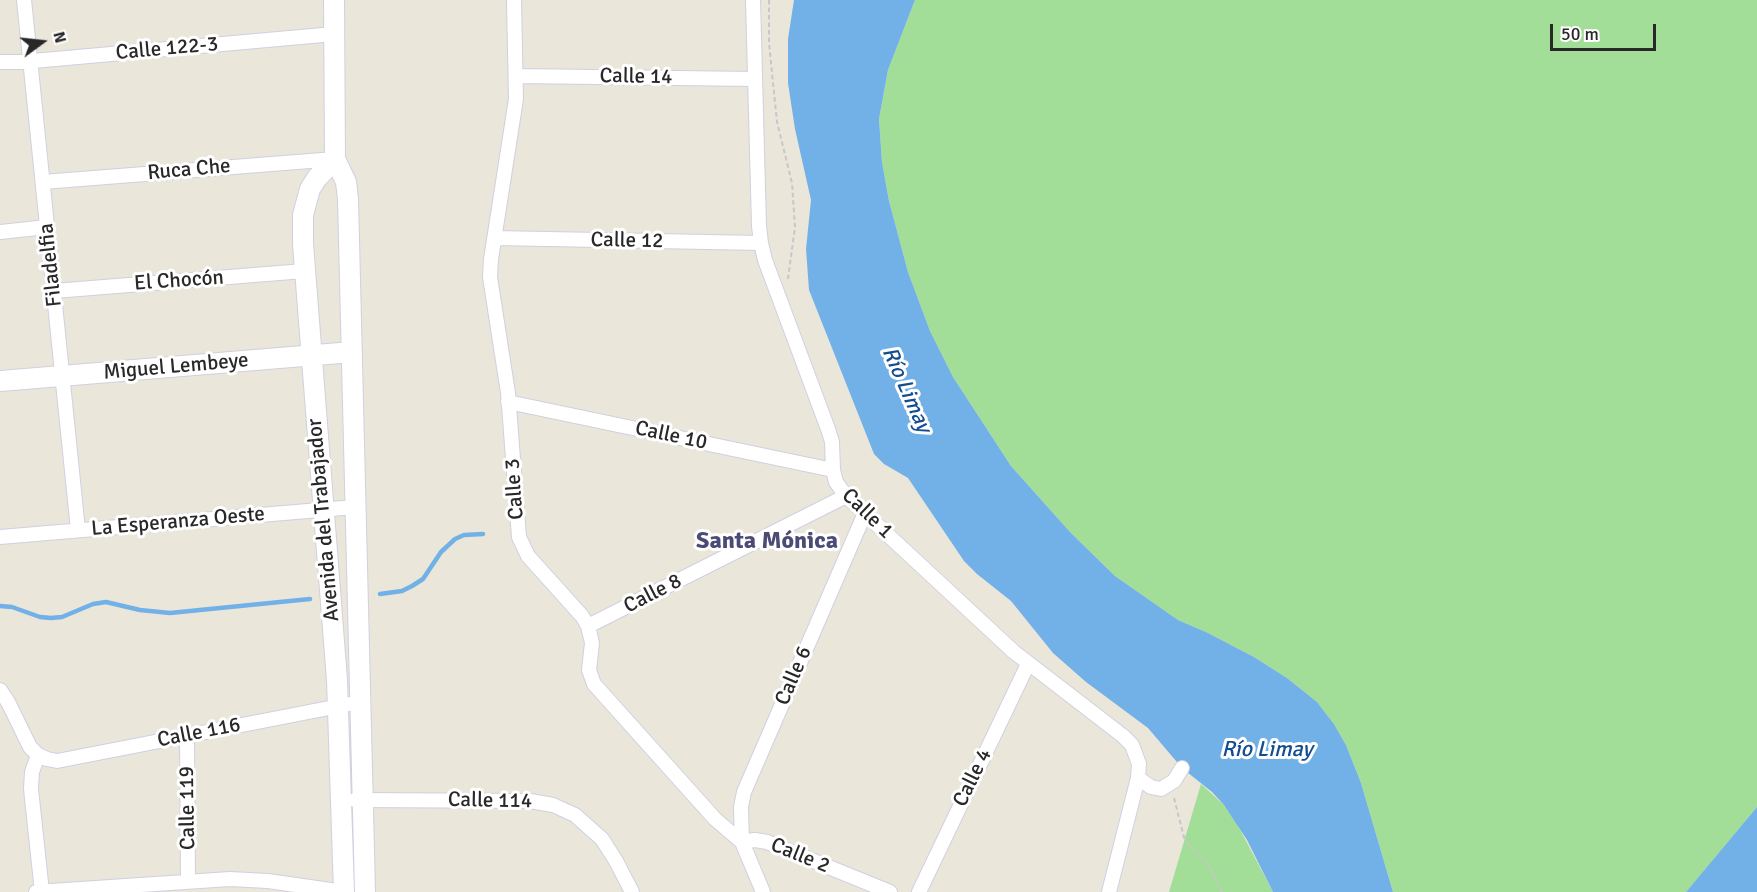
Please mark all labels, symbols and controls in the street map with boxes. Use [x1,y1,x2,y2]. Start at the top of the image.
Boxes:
north arrow [12,12,72,72]
scale bar [1553,12,1660,50]
text: 50 m [1561,23,1599,45]
text: N [48,29,70,45]
street label: Calle 122-3 [115,32,219,66]
street label: Calle 14 [599,64,673,90]
street label: Ruca Che [146,154,232,186]
street label: Filadelfia [34,222,68,308]
street label: Calle 12 [590,228,664,254]
street label: El Chocón [133,265,225,297]
water label: Río Limay [875,343,937,437]
street label: Miguel Lembeye [102,348,250,386]
street label: Calle 10 [633,416,709,456]
street label: Avenida del Trabajador [303,417,345,623]
street label: Calle 3 [500,457,530,521]
street label: Calle 1 [836,484,898,544]
street label: La Esperanza Oeste [90,502,266,542]
district label: Santa Mónica [696,528,838,556]
street label: Calle 8 [620,569,686,619]
street label: Calle 6 [770,643,818,709]
street label: Calle 116 [155,713,243,753]
water label: Río Limay [1221,737,1313,763]
street label: Calle 4 [948,745,998,811]
street label: Calle 119 [175,766,201,850]
street label: Calle 114 [448,788,532,814]
street label: Calle 2 [767,833,833,879]

